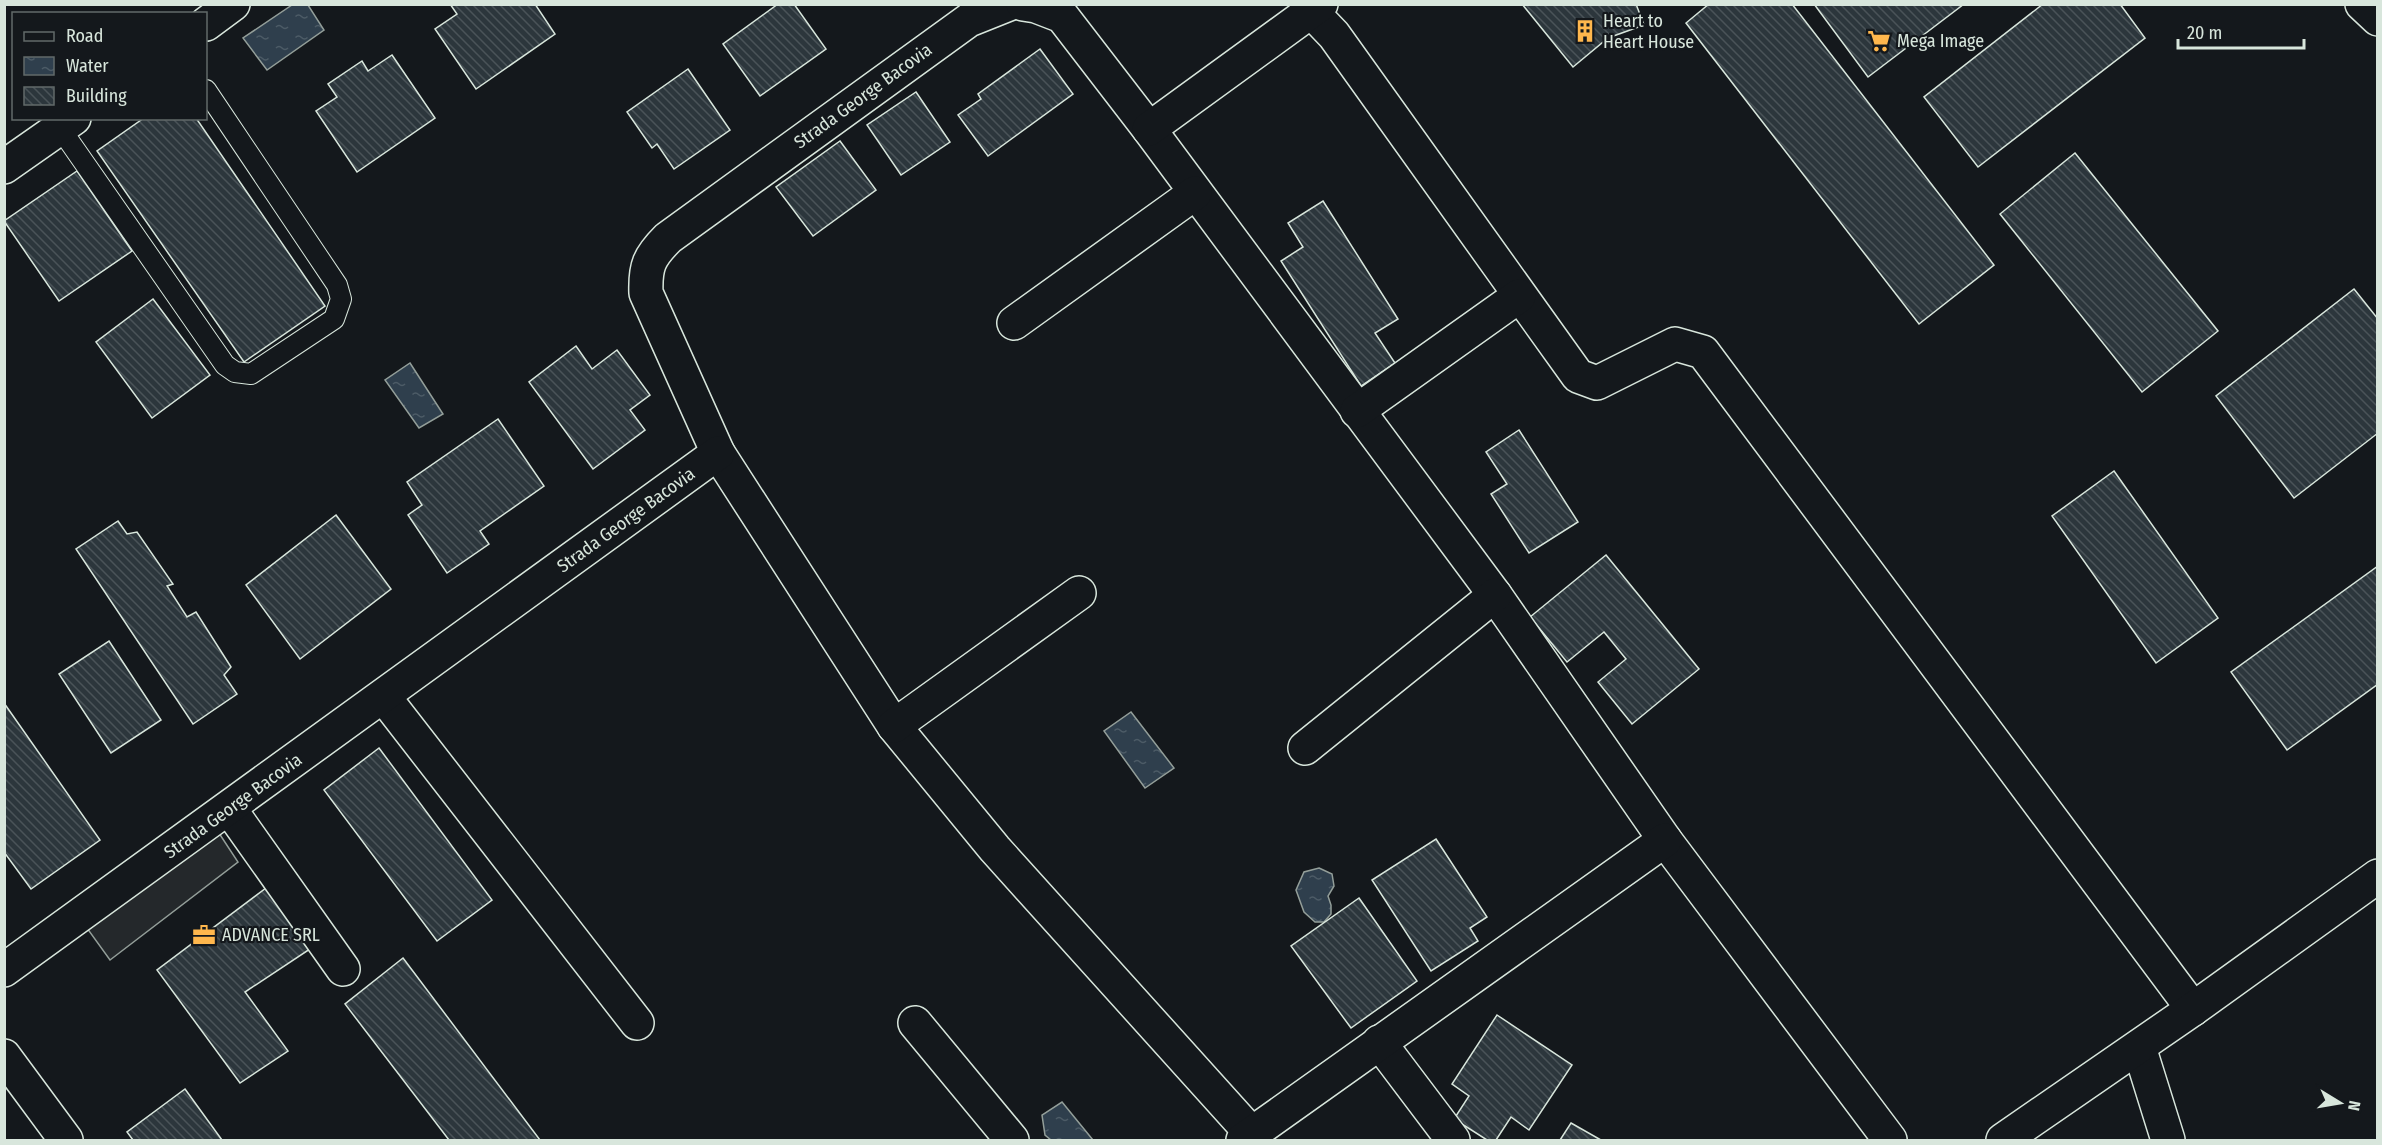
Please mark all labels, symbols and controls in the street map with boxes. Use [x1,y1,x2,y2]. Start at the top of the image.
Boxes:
place label: Heart to Heart House [1603,10,1694,53]
legend [12,12,207,120]
scale bar [2178,12,2304,50]
building icon: Heart to Heart House [1572,18,1598,44]
text: 20 m [2187,22,2222,44]
text: Road [66,25,103,47]
supermarket icon: Mega Image [1866,28,1892,54]
place label: Mega Image [1897,30,1984,52]
street label: Strada George Bacovia [790,39,936,153]
text: Water [66,55,109,77]
text: Building [66,85,127,107]
street label: Strada George Bacovia [553,463,699,577]
street label: Strada George Bacovia [160,749,306,863]
office icon: ADVANCE SRL [191,922,217,948]
place label: ADVANCE SRL [222,924,320,946]
north arrow [2310,1073,2370,1133]
text: N [2344,1099,2364,1112]

